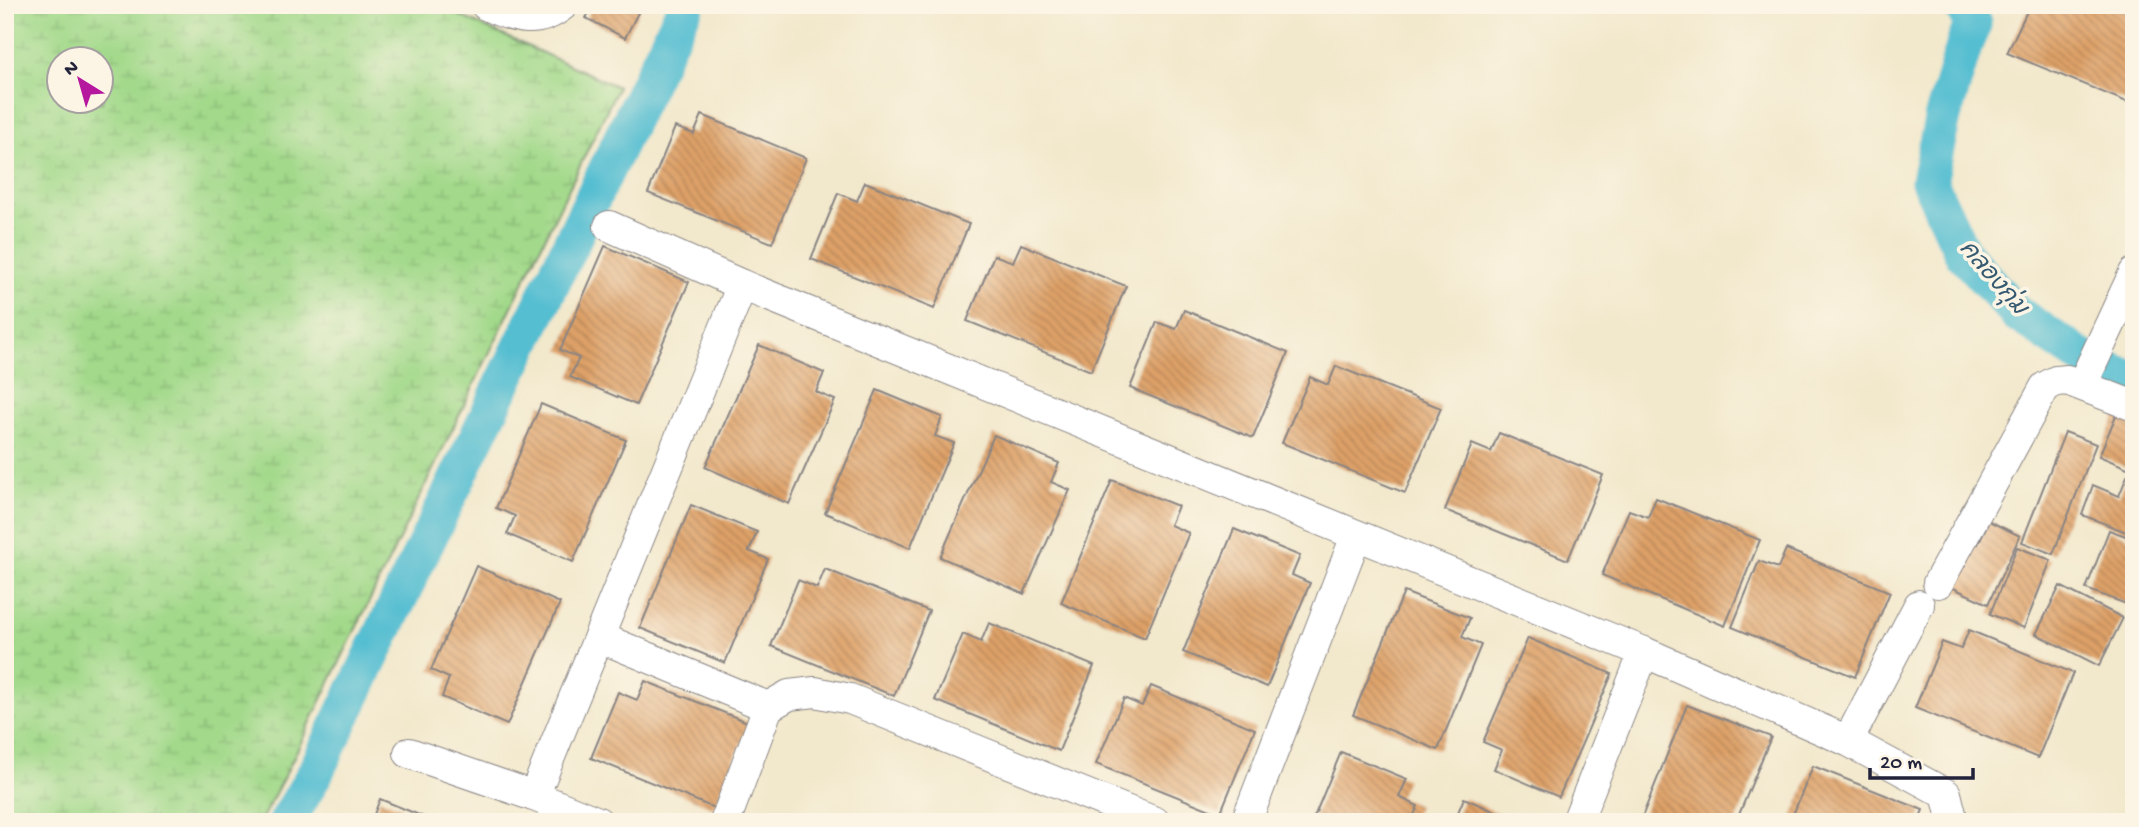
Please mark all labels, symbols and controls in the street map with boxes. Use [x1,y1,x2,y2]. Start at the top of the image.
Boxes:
north arrow [46,46,116,116]
text: N [60,56,84,82]
water label: คลองกุ่ม [1952,233,2036,324]
scale bar [1870,736,1973,780]
text: 20 m [1880,752,1922,777]

